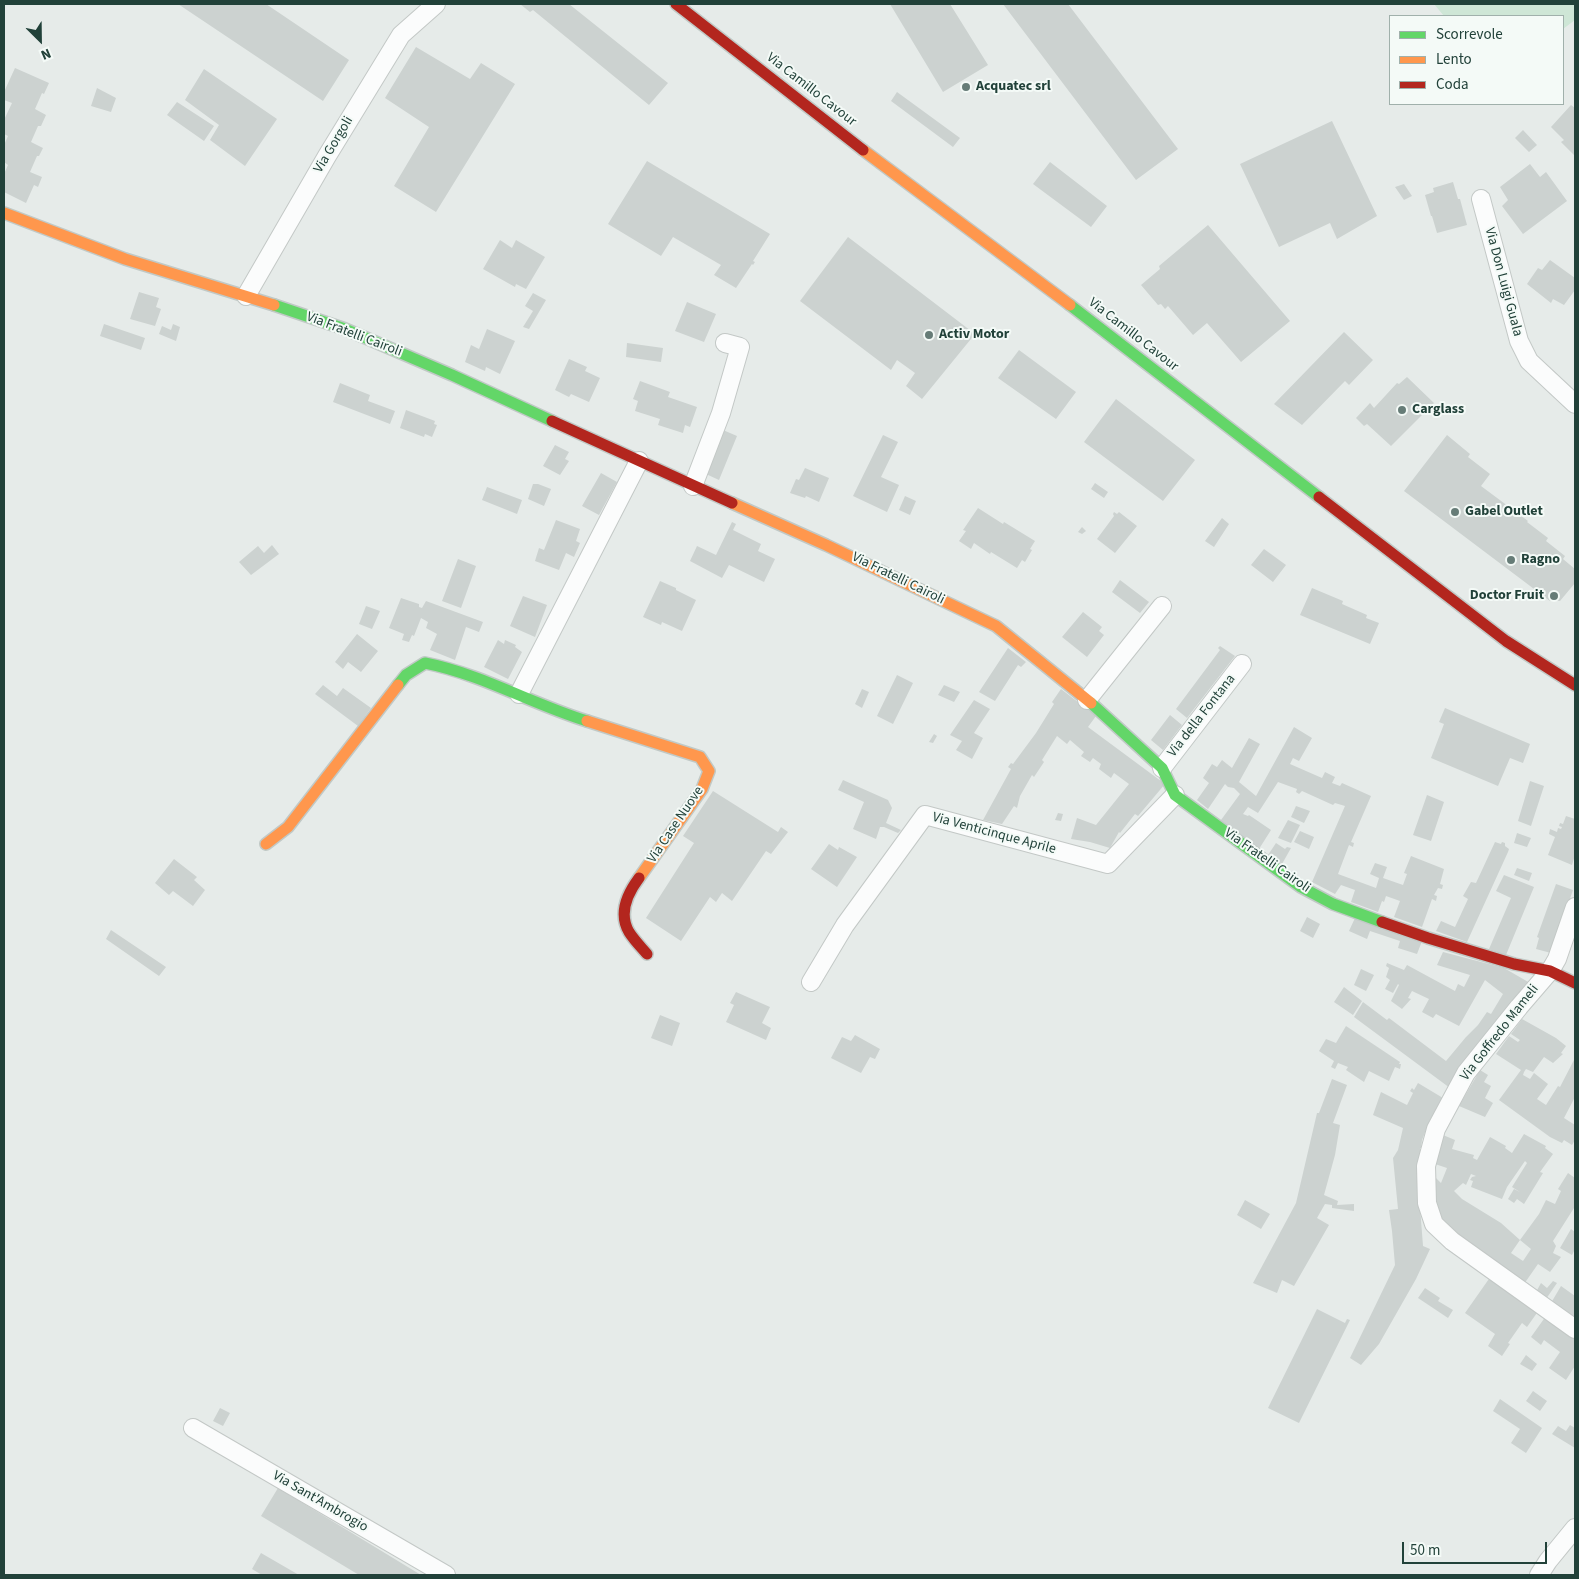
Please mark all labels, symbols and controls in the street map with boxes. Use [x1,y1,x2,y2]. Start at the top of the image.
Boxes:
north arrow [15,15,65,65]
legend [1389,15,1564,105]
text: Scorrevole [1436,24,1503,45]
text: N [38,43,54,65]
text: Lento [1436,49,1472,70]
street label: Via Camillo Cavour [763,50,859,130]
text: Coda [1436,74,1469,95]
place label: Acquatec srl [976,79,1051,95]
marker: Acquatec srl [960,81,972,93]
street label: Via Gorgoli [311,114,357,176]
street label: Via Don Luigi Guala [1480,226,1526,338]
street label: Via Camillo Cavour [1085,295,1181,375]
street label: Via Fratelli Cairoli [304,309,404,361]
place label: Activ Motor [939,327,1009,343]
marker: Activ Motor [923,329,935,341]
place label: Carglass [1412,402,1464,418]
marker: Carglass [1396,404,1408,416]
place label: Gabel Outlet [1465,504,1543,520]
marker: Gabel Outlet [1449,506,1461,518]
street label: Via Fratelli Cairoli [849,549,947,609]
place label: Ragno [1521,552,1560,568]
marker: Ragno [1505,554,1517,566]
place label: Doctor Fruit [1470,588,1544,604]
marker: Doctor Fruit [1548,590,1560,602]
street label: Via della Fontana [1164,671,1240,761]
street label: Via Case Nuove [644,783,708,867]
street label: Via Venticinque Aprile [930,809,1058,859]
street label: Via Fratelli Cairoli [1221,825,1313,897]
street label: Via Goffredo Mameli [1457,982,1543,1084]
street label: Via Sant'Ambrogio [269,1468,371,1536]
scale bar [1404,1532,1549,1564]
text: 50 m [1410,1540,1440,1561]

